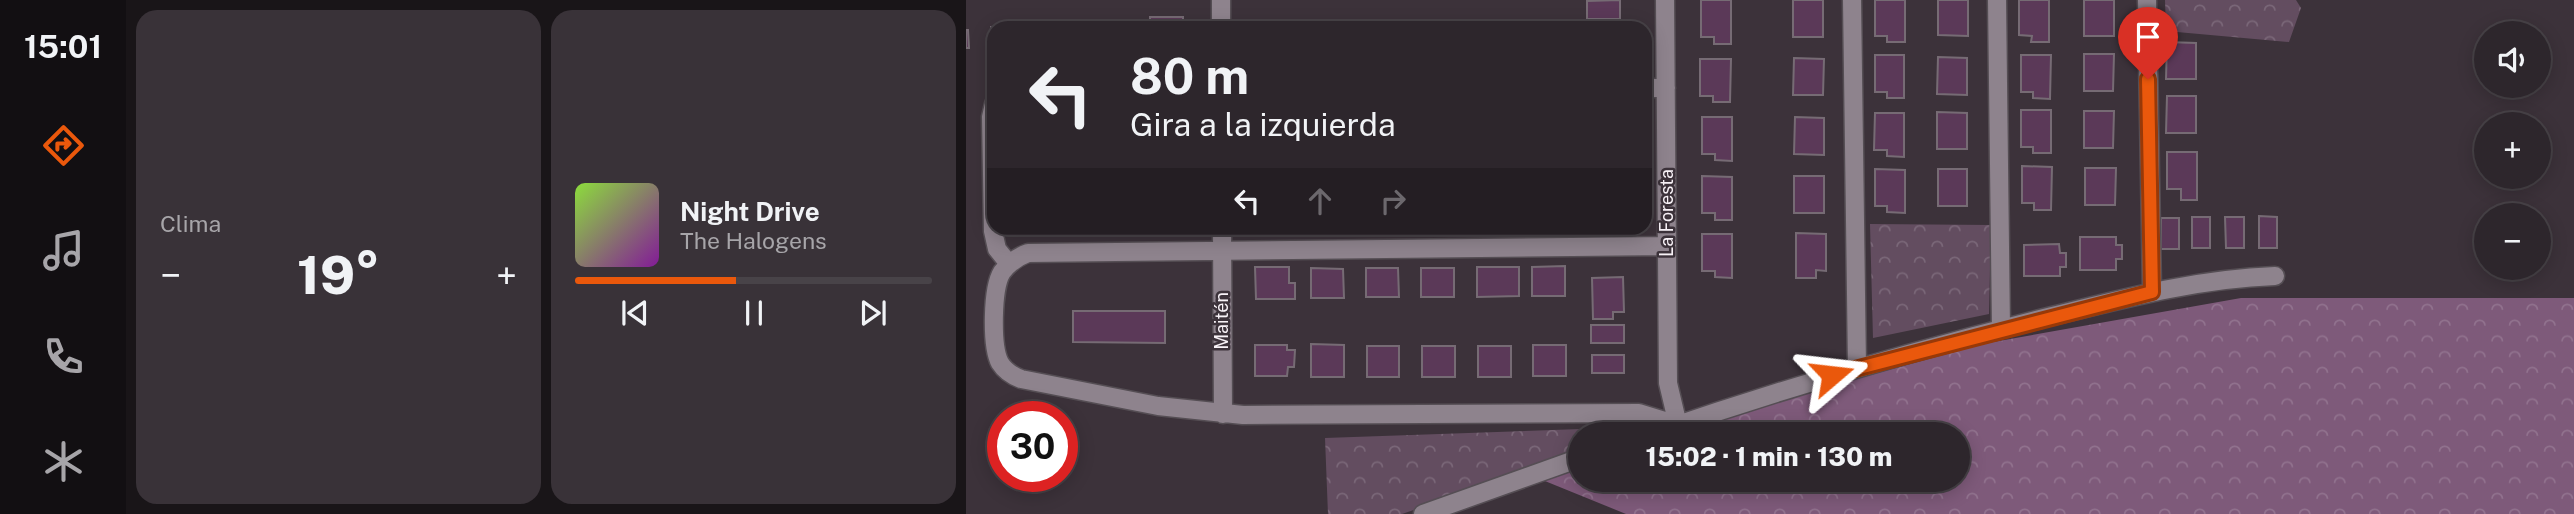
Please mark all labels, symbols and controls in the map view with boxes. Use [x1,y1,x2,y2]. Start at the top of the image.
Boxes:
pin [2118,7,2178,79]
icon: arrive [2129,18,2167,56]
map controls [2474,21,2551,280]
button: sound [2474,21,2551,98]
text: 15:01 [24,28,102,65]
text: 80 m [1130,47,1249,105]
icon: left [1015,49,1106,140]
text: Gira a la izquierda [1130,106,1396,143]
button: + [2474,112,2551,189]
icon: directions [39,121,88,170]
street label: La Foresta [1656,169,1677,257]
icon: left [1228,182,1266,220]
icon: ahead [1301,182,1339,220]
icon: right [1374,182,1412,220]
text: Night Drive [680,196,820,227]
button: − [2474,203,2551,280]
text: Clima [160,210,221,237]
icon: music [39,226,88,275]
text: The Halogens [680,227,827,254]
text: 19° [297,245,380,306]
text: − [160,253,181,298]
text: + [496,253,517,298]
street label: Maitén [1211,292,1232,350]
icon: previous [616,294,654,332]
icon: pause [735,294,773,332]
icon: next [854,294,892,332]
icon: phone [39,332,88,381]
position arrow [1795,338,1869,412]
speed limit sign: 30 [987,401,1078,492]
icon: climate [39,437,88,486]
text: 15:02 · 1 min · 130 m [1646,441,1892,472]

